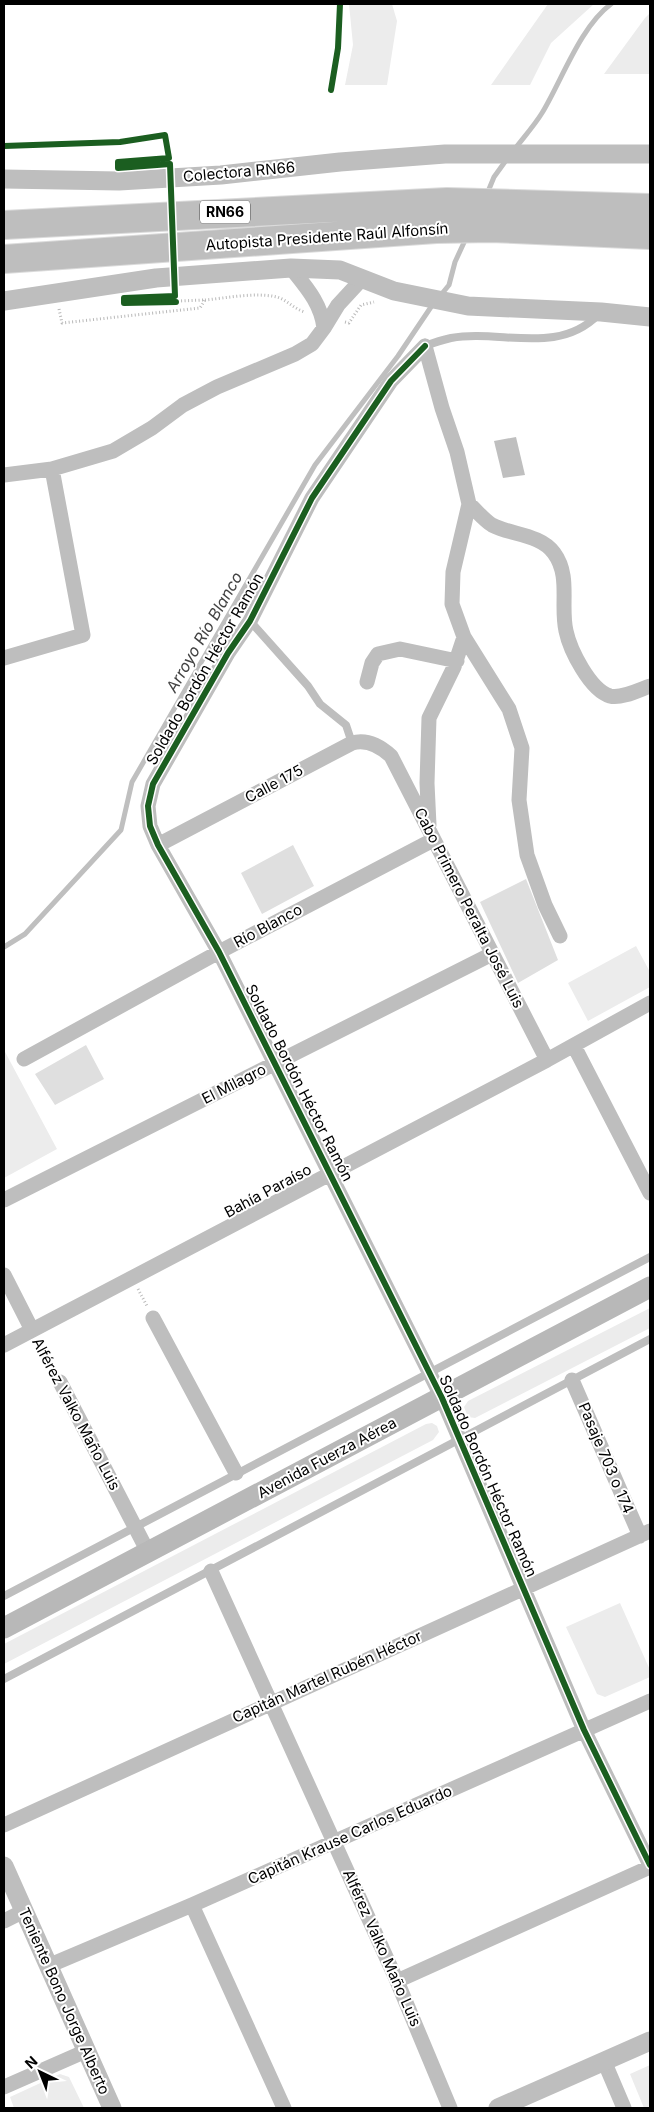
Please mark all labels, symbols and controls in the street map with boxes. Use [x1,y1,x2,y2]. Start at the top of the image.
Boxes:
street label: Colectora RN66 [182,157,296,186]
road number: RN66 [200,200,250,223]
street label: Autopista Presidente Raúl Alfonsín [205,219,449,254]
water label: Arroyo Río Blanco [161,568,247,697]
street label: Soldado Bordón Héctor Ramón [142,569,267,768]
street label: Calle 175 [241,760,306,807]
street label: Cabo Primero Peralta José Luis [410,804,528,1011]
street label: Río Blanco [230,900,305,952]
street label: Soldado Bordón Héctor Ramón [241,981,358,1185]
street label: El Milagro [198,1059,269,1108]
street label: Bahía Paraíso [221,1160,315,1221]
street label: Alférez Valko Maño Luis [28,1334,125,1493]
street label: Soldado Bordón Héctor Ramón [435,1372,542,1580]
street label: Pasaje 703 o 174 [575,1399,638,1516]
street label: Avenida Fuerza Aérea [254,1413,400,1502]
street label: Capitán Martel Rubén Héctor [229,1626,425,1727]
street label: Capitán Krause Carlos Eduardo [245,1781,455,1888]
street label: Alférez Valko Maño Luis [339,1866,426,2029]
street label: Teniente Bono Jorge Alberto [15,1904,114,2097]
north arrow [15,2047,65,2097]
text: N [21,2052,40,2072]

